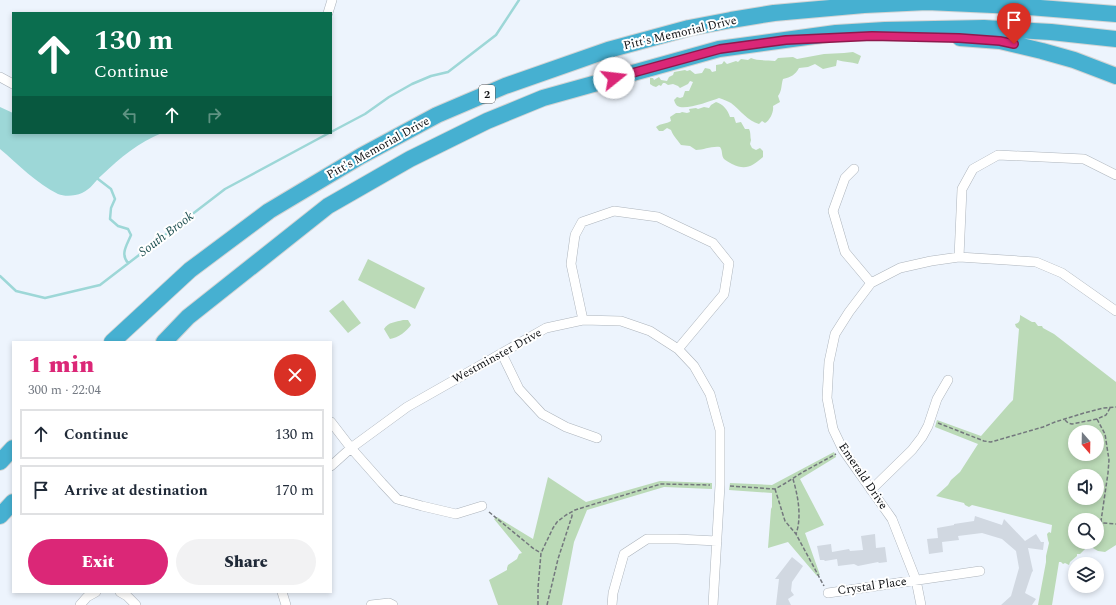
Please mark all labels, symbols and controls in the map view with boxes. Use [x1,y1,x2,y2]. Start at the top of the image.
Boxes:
pin [997,3,1031,44]
icon: arrive [1003,9,1025,31]
street label: Pitt's Memorial Drive [622,11,739,55]
text: 130 m [94,19,173,62]
icon: ahead [28,28,80,80]
position arrow [593,57,635,99]
text: Continue [94,58,169,85]
road number: 2 [479,85,495,103]
icon: left [119,104,141,126]
icon: ahead [161,104,183,126]
icon: right [203,104,225,126]
street label: Pitt's Memorial Drive [323,112,433,184]
water label: South Brook [134,206,198,262]
street label: Westminster Drive [449,323,546,389]
text: 1 min [28,347,94,383]
button: close [274,354,316,396]
text: 300 m · 22:04 [28,380,101,400]
icon: ahead [30,423,52,445]
text: Continue [64,423,129,446]
text: 130 m [275,423,314,446]
north arrow [1068,425,1104,461]
map controls [1068,425,1104,593]
street label: Emerald Drive [834,439,893,513]
button: sound [1068,469,1104,505]
icon: arrive [30,479,52,501]
text: Arrive at destination [64,479,208,502]
text: 170 m [275,479,314,502]
button: search [1068,513,1104,549]
button: Exit [28,539,168,585]
button: Share [176,539,316,585]
button: layers [1068,557,1104,593]
street label: Crystal Place [836,572,908,600]

